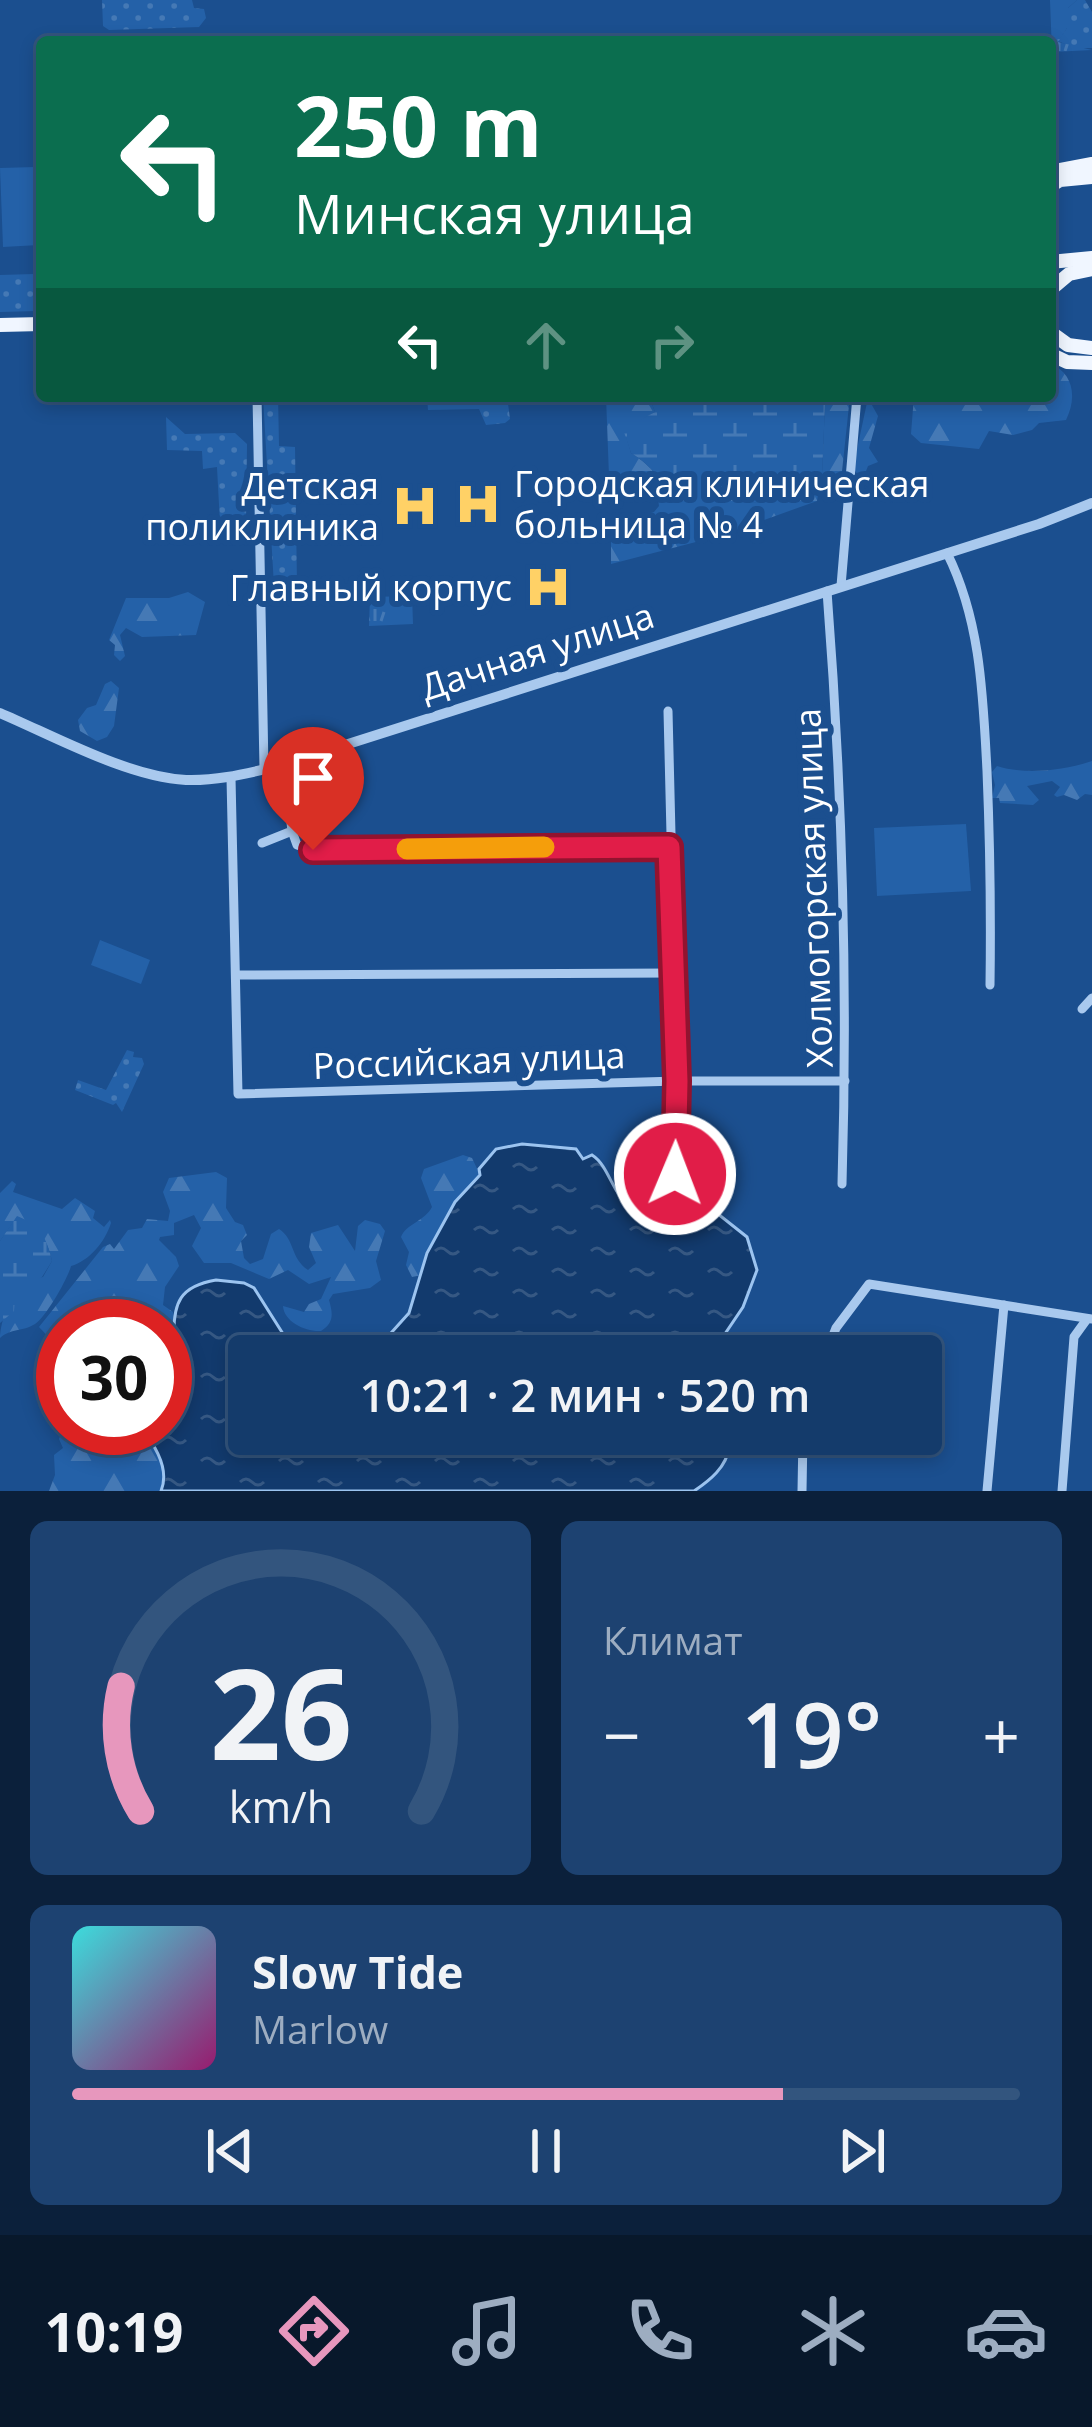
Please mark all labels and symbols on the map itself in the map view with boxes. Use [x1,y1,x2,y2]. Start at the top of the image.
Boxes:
place label: Городская клиническая больница № 4 [514,459,929,549]
place label: Детская поликлиника [145,461,379,551]
hospital icon: Городская клиническая больница № 4 [453,479,503,529]
hospital icon: Детская поликлиника [390,481,440,531]
hospital icon: Главный корпус [523,562,573,612]
place label: Главный корпус [229,563,512,612]
street label: Дачная улица [414,590,660,712]
street label: Холмогорская улица [782,707,844,1069]
pin [262,727,364,850]
street label: Российская улица [312,1030,626,1090]
position arrow [612,1111,738,1237]
speed limit sign: 30 [36,1299,192,1455]

